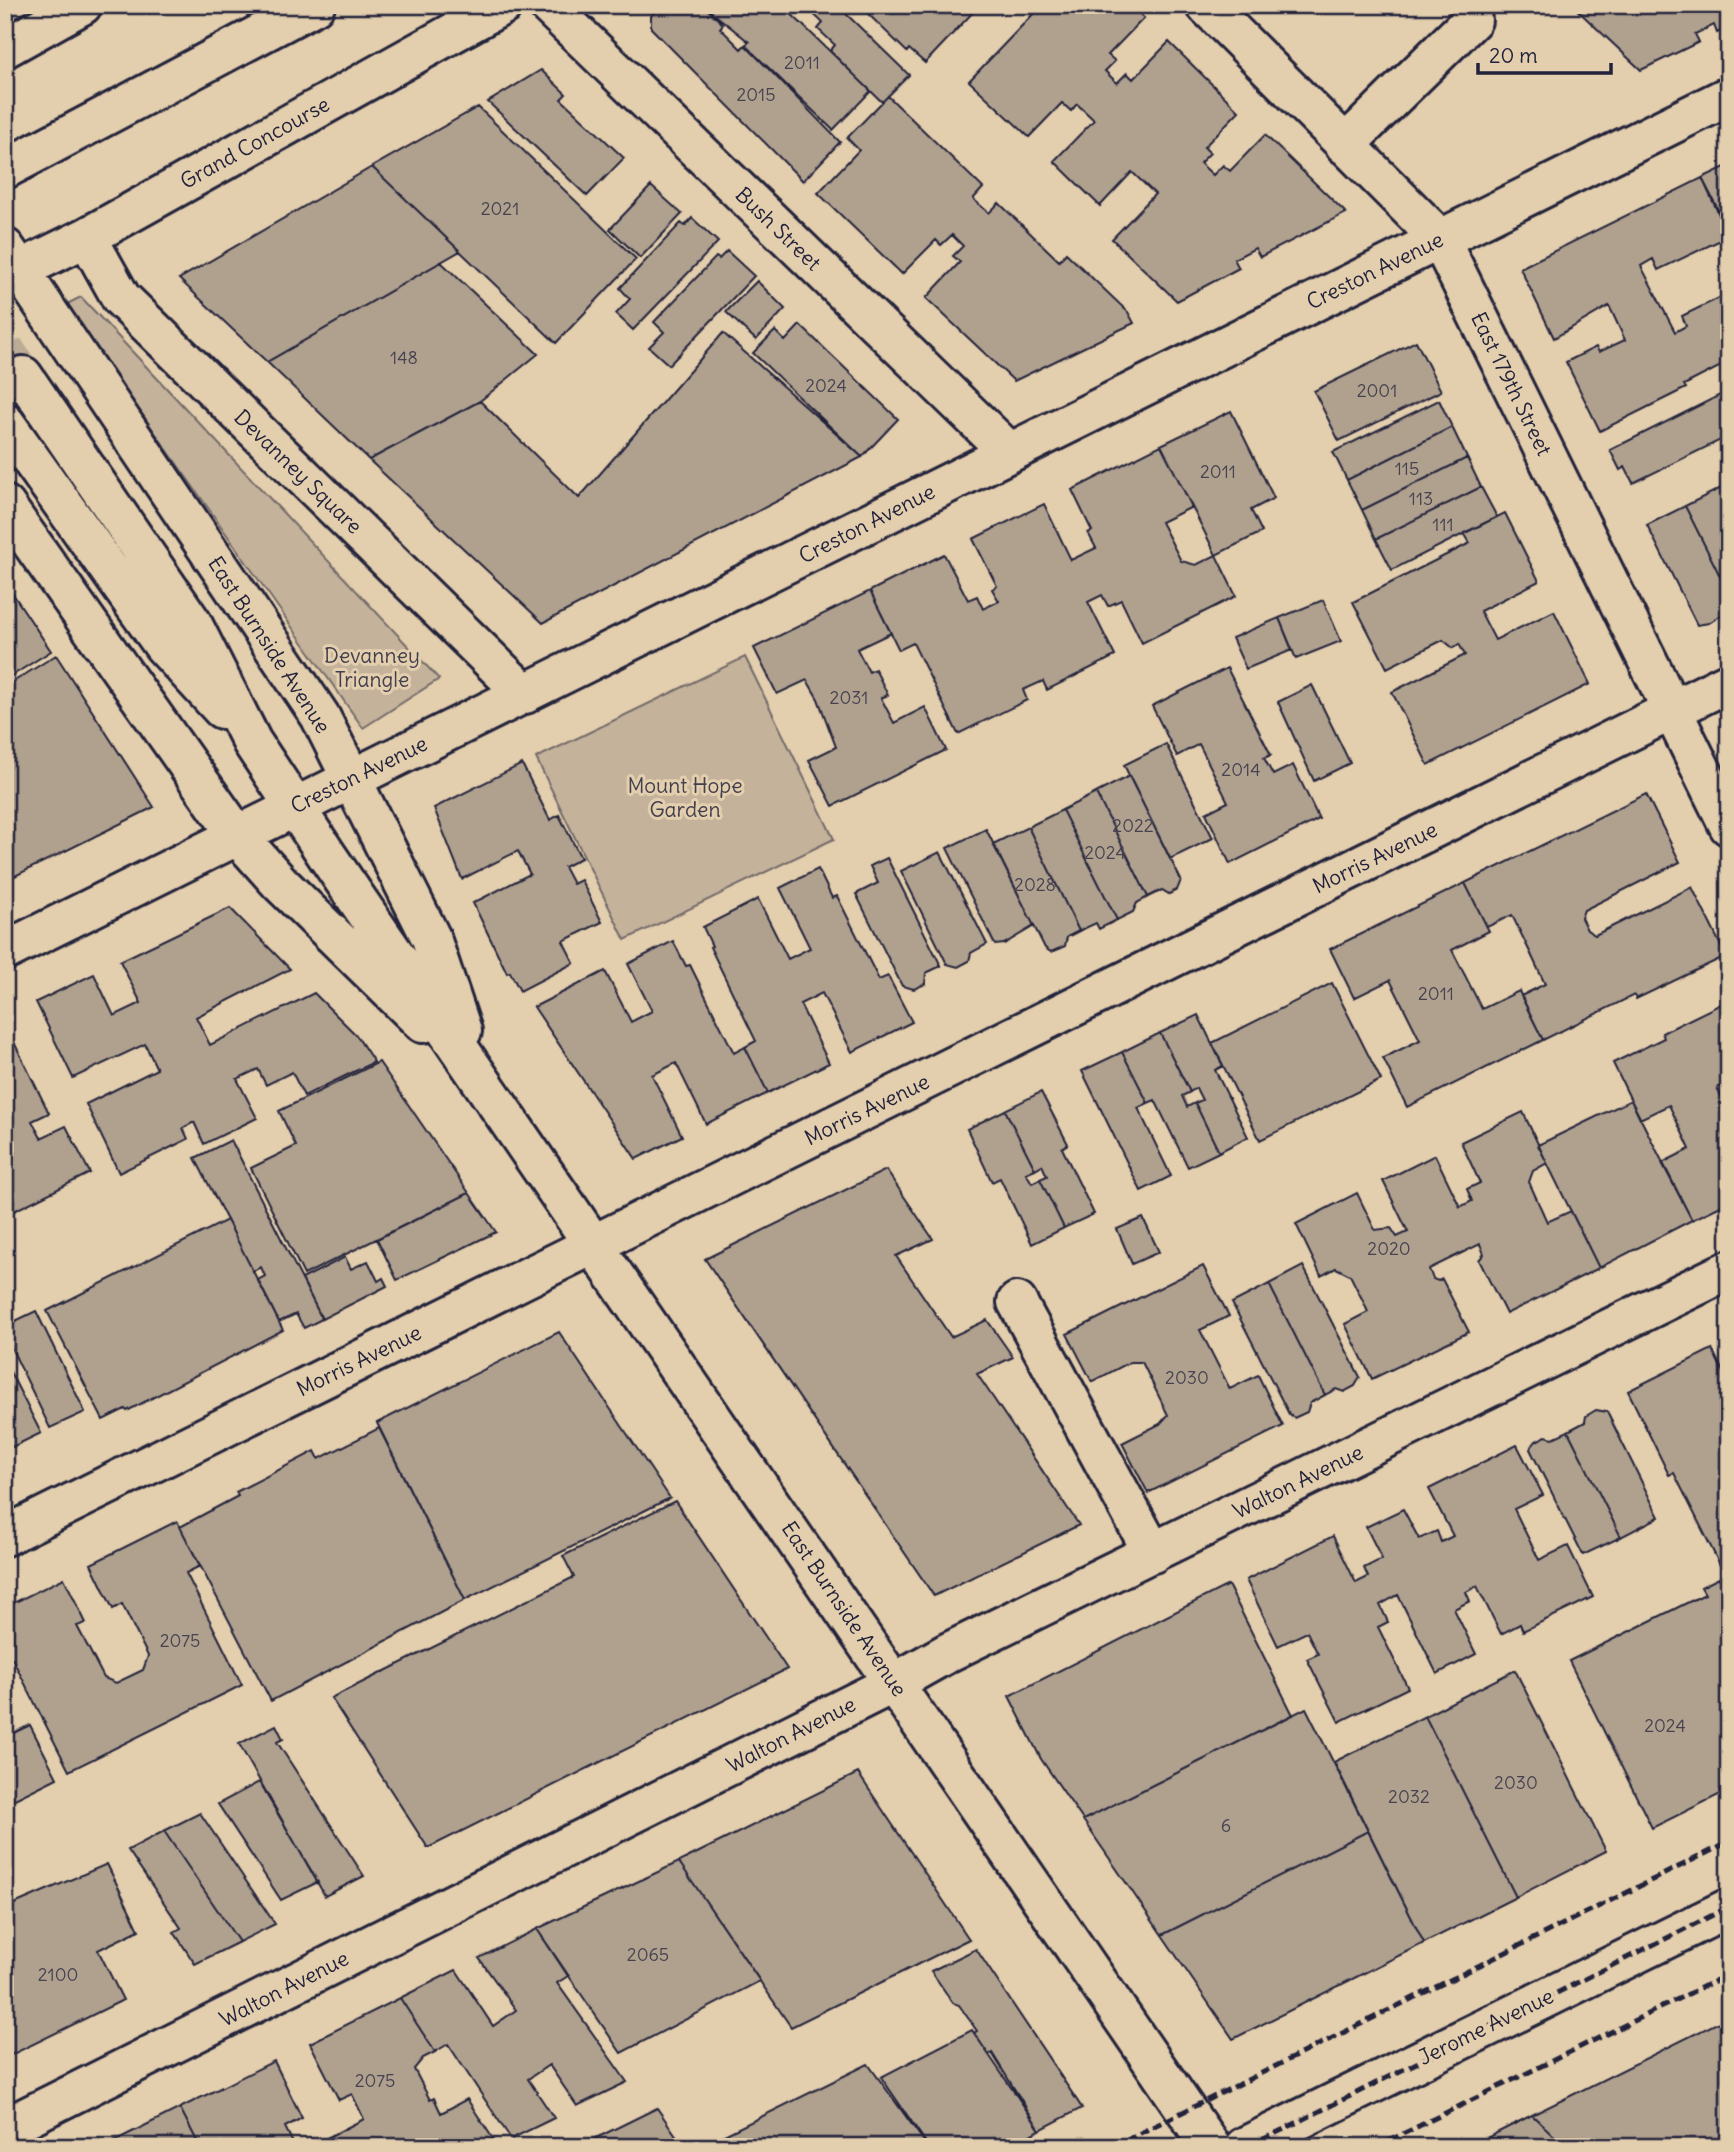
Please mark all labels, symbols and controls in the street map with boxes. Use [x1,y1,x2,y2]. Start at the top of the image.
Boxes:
scale bar [1478,32,1612,76]
text: 20 m [1489,42,1538,69]
house number: 2011 [784,51,820,74]
house number: 2015 [736,83,776,106]
street label: Grand Concourse [175,90,334,195]
street label: Bush Street [730,181,827,276]
house number: 2021 [481,197,519,220]
street label: Creston Avenue [1302,226,1448,315]
street label: East 179th Street [1465,307,1558,460]
house number: 148 [390,346,418,369]
house number: 2024 [805,374,847,397]
house number: 2001 [1357,379,1397,402]
street label: Devanney Square [229,404,368,540]
house number: 115 [1395,457,1419,480]
house number: 2011 [1200,460,1236,483]
street label: Creston Avenue [794,478,939,569]
house number: 113 [1409,487,1433,510]
house number: 111 [1432,513,1454,536]
street label: East Burnside Avenue [202,551,337,738]
park label: Devanney Triangle [324,642,420,693]
house number: 2031 [830,686,868,709]
street label: Creston Avenue [286,730,432,819]
house number: 2014 [1221,758,1261,781]
park label: Mount Hope Garden [627,772,743,823]
house number: 2022 [1112,814,1154,837]
street label: Morris Avenue [1308,816,1442,899]
house number: 2024 [1084,841,1126,864]
house number: 2028 [1014,873,1056,896]
house number: 2011 [1418,982,1454,1005]
street label: Morris Avenue [800,1068,934,1151]
house number: 2020 [1367,1237,1411,1260]
street label: Morris Avenue [292,1319,426,1402]
house number: 2030 [1165,1366,1209,1389]
street label: Walton Avenue [1228,1438,1367,1525]
street label: East Burnside Avenue [776,1516,913,1702]
house number: 2075 [160,1629,200,1652]
street label: Walton Avenue [722,1690,860,1779]
house number: 2024 [1644,1714,1686,1737]
house number: 2030 [1494,1771,1538,1794]
house number: 2032 [1388,1785,1430,1808]
house number: 6 [1221,1814,1231,1837]
house number: 2065 [627,1943,669,1966]
street label: Walton Avenue [215,1944,353,2033]
house number: 2100 [38,1963,78,1986]
street label: Jerome Avenue [1414,1982,1558,2071]
house number: 2075 [355,2069,395,2092]

